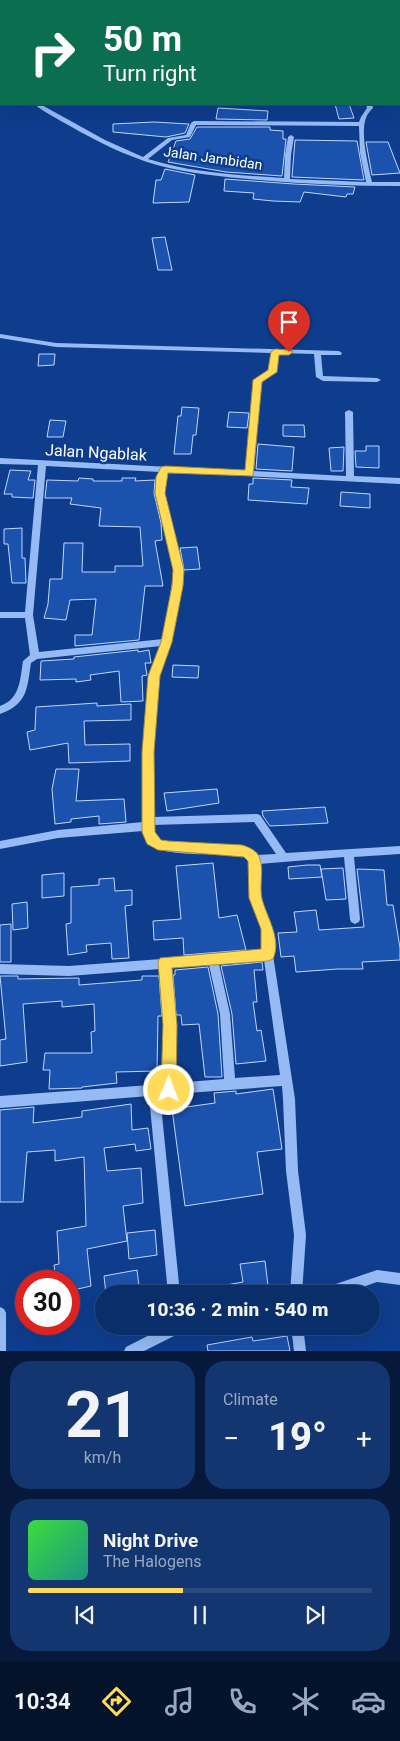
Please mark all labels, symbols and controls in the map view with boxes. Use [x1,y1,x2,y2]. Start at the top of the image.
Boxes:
text: 50 m [103,19,182,60]
icon: right [20,20,85,85]
text: Turn right [103,61,197,86]
street label: Jalan Jambidan [163,143,263,173]
pin [268,301,310,352]
icon: arrive [275,308,303,336]
street label: Jalan Ngablak [45,440,148,465]
position arrow [142,1063,194,1115]
speed limit sign: 30 [15,1270,80,1335]
text: 10:36 · 2 min · 540 m [146,1298,329,1321]
text: 21 [65,1377,140,1453]
text: Climate [223,1390,278,1409]
text: 19° [268,1415,327,1459]
text: − [223,1422,239,1455]
text: + [356,1422,372,1455]
text: km/h [84,1448,121,1467]
text: Night Drive [103,1529,198,1552]
text: The Halogens [103,1552,202,1571]
icon: previous [71,1601,99,1629]
icon: pause [186,1601,214,1629]
icon: next [301,1601,329,1629]
icon: directions [99,1684,134,1719]
icon: music [162,1684,197,1719]
icon: phone [225,1684,260,1719]
icon: climate [288,1684,323,1719]
icon: car [351,1684,386,1719]
text: 10:34 [14,1689,71,1714]

